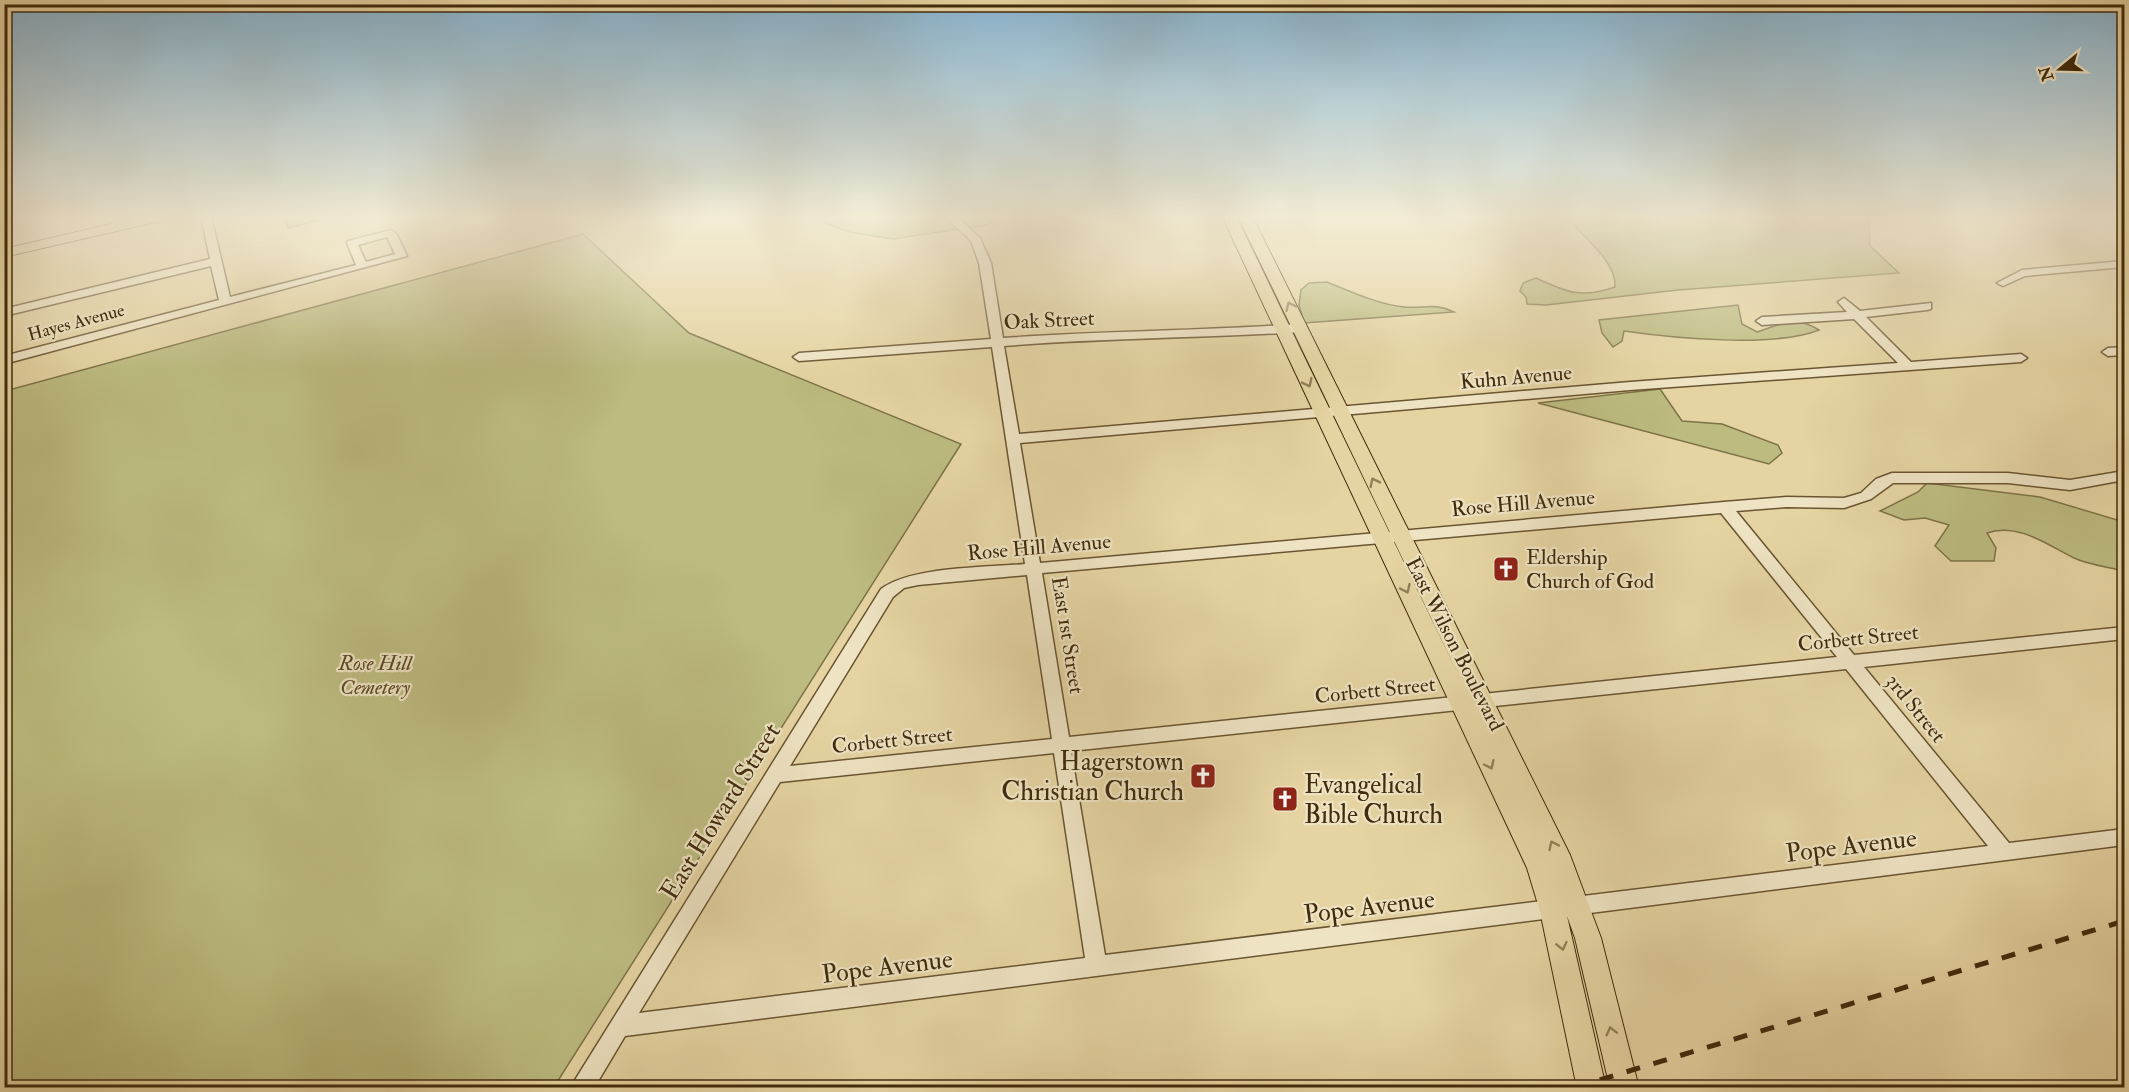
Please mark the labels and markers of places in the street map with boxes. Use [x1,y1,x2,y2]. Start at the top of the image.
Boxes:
place label: Eldership Church of God [1526,544,1655,595]
church icon: Eldership Church of God [1491,554,1521,584]
place label: Hagerstown Christian Church [1001,746,1184,808]
church icon: Hagerstown Christian Church [1188,761,1218,791]
place label: Evangelical Bible Church [1304,769,1443,831]
church icon: Evangelical Bible Church [1270,784,1300,814]

